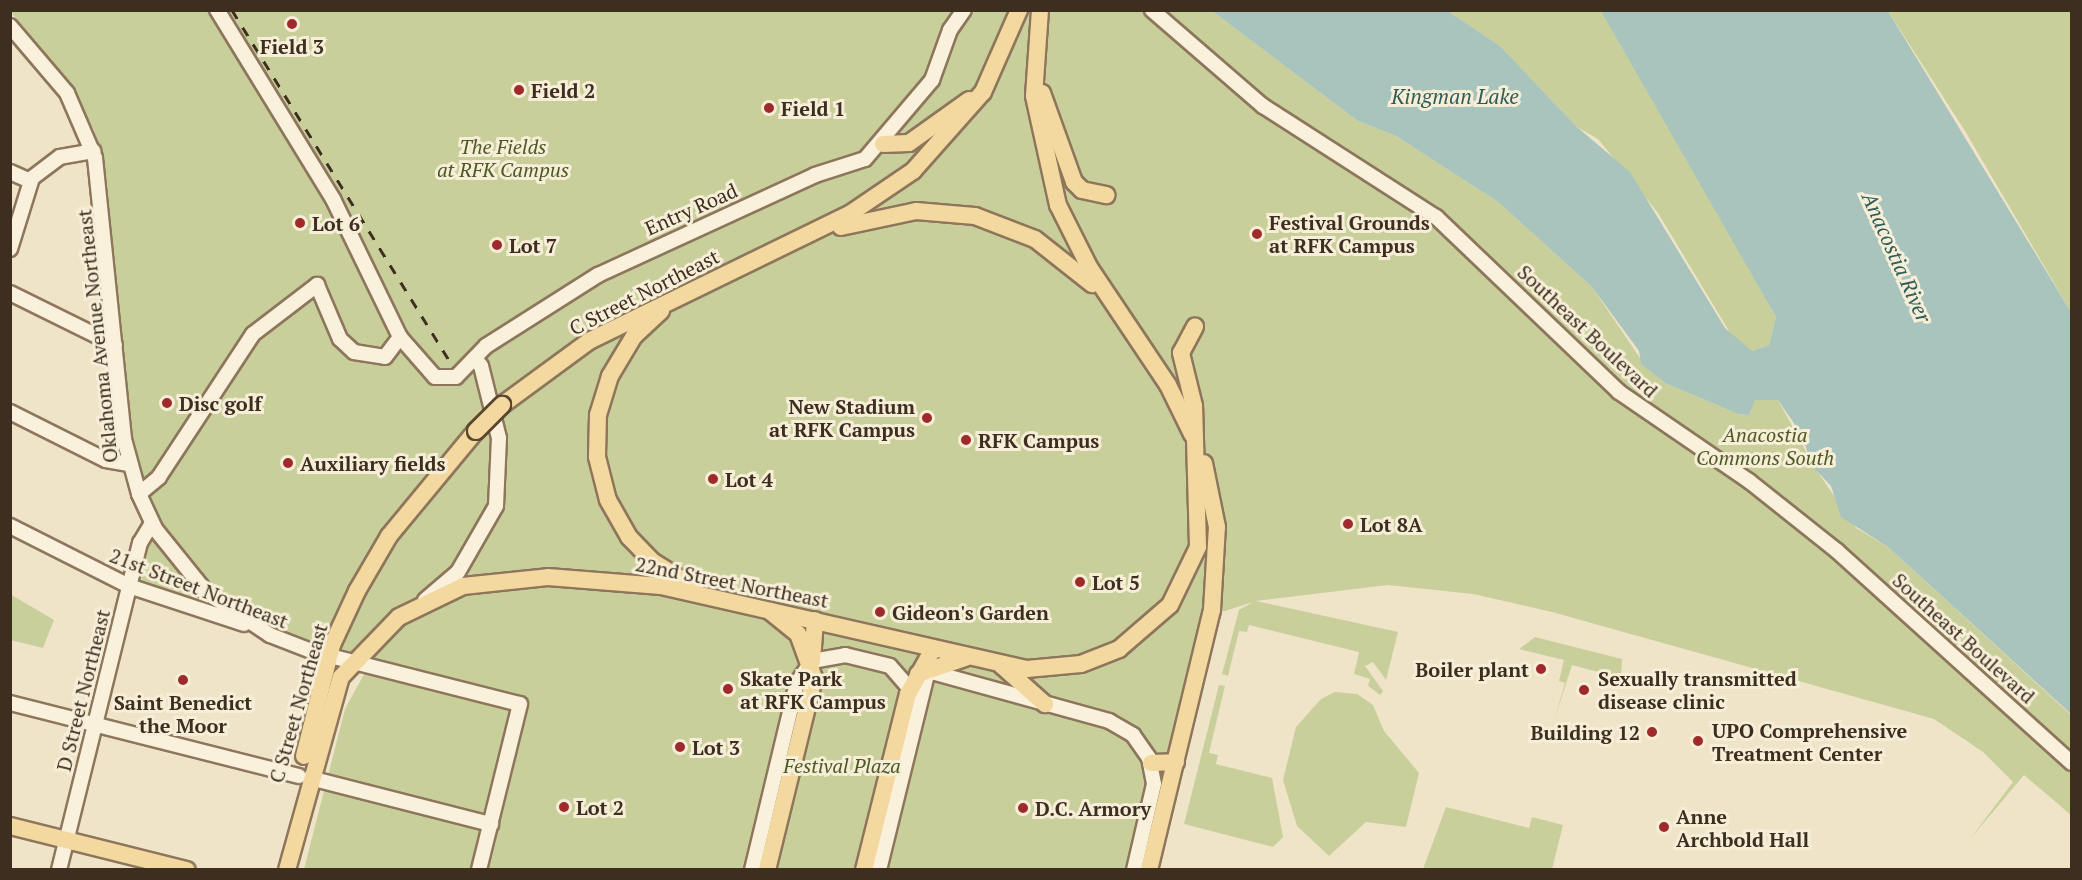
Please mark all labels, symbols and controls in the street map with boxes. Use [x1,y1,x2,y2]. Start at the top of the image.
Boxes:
marker: Field 3 [285,17,299,31]
place label: Field 3 [260,34,324,58]
place label: Field 2 [531,78,595,102]
marker: Field 2 [512,83,526,97]
water label: Kingman Lake [1391,83,1519,109]
place label: Field 1 [781,96,845,120]
marker: Field 1 [762,101,776,115]
park label: The Fields at RFK Campus [437,134,569,181]
street label: Entry Road [641,178,741,240]
water label: Anacostia River [1857,188,1937,326]
street label: Oklahoma Avenue Northeast [72,208,122,464]
place label: Festival Grounds at RFK Campus [1269,210,1430,257]
place label: Lot 6 [312,211,360,235]
marker: Lot 6 [293,216,307,230]
marker: Festival Grounds at RFK Campus [1250,227,1264,241]
place label: Lot 7 [509,233,557,257]
marker: Lot 7 [490,238,504,252]
street label: C Street Northeast [565,244,723,340]
street label: Southeast Boulevard [1513,260,1663,402]
place label: Disc golf [179,391,262,415]
place label: New Stadium at RFK Campus [769,394,915,441]
marker: Disc golf [160,396,174,410]
marker: New Stadium at RFK Campus [920,411,934,425]
park label: Anacostia Commons South [1696,422,1834,469]
place label: RFK Campus [978,428,1099,452]
marker: RFK Campus [959,433,973,447]
place label: Auxiliary fields [300,451,446,475]
marker: Auxiliary fields [281,456,295,470]
place label: Lot 4 [725,467,773,491]
marker: Lot 4 [706,472,720,486]
place label: Lot 8A [1360,512,1423,536]
marker: Lot 8A [1341,517,1355,531]
street label: 21st Street Northeast [106,543,292,633]
street label: 22nd Street Northeast [633,552,831,612]
street label: Southeast Boulevard [1888,568,2040,708]
place label: Lot 5 [1092,570,1140,594]
marker: Lot 5 [1073,575,1087,589]
place label: Gideon's Garden [892,600,1049,624]
marker: Gideon's Garden [873,605,887,619]
street label: D Street Northeast [51,607,115,773]
street label: C Street Northeast [264,621,332,785]
place label: Boiler plant [1415,657,1529,681]
marker: Boiler plant [1534,662,1548,676]
place label: Skate Park at RFK Campus [740,666,886,713]
place label: Sexually transmitted disease clinic [1598,666,1797,713]
marker: Saint Benedict the Moor [176,673,190,687]
marker: Sexually transmitted disease clinic [1575,681,1593,699]
marker: Skate Park at RFK Campus [721,682,735,696]
place label: Saint Benedict the Moor [114,690,252,737]
place label: UPO Comprehensive Treatment Center [1712,718,1907,765]
place label: Building 12 [1531,720,1640,744]
marker: Building 12 [1645,725,1659,739]
marker: UPO Comprehensive Treatment Center [1689,732,1707,750]
place label: Lot 3 [692,735,740,759]
marker: Lot 3 [673,740,687,754]
park label: Festival Plaza [783,753,901,777]
place label: Lot 2 [576,795,624,819]
place label: D.C. Armory [1035,796,1152,820]
marker: Lot 2 [557,800,571,814]
marker: D.C. Armory [1016,801,1030,815]
place label: Anne Archbold Hall [1676,804,1809,851]
marker: Anne Archbold Hall [1657,820,1671,834]

